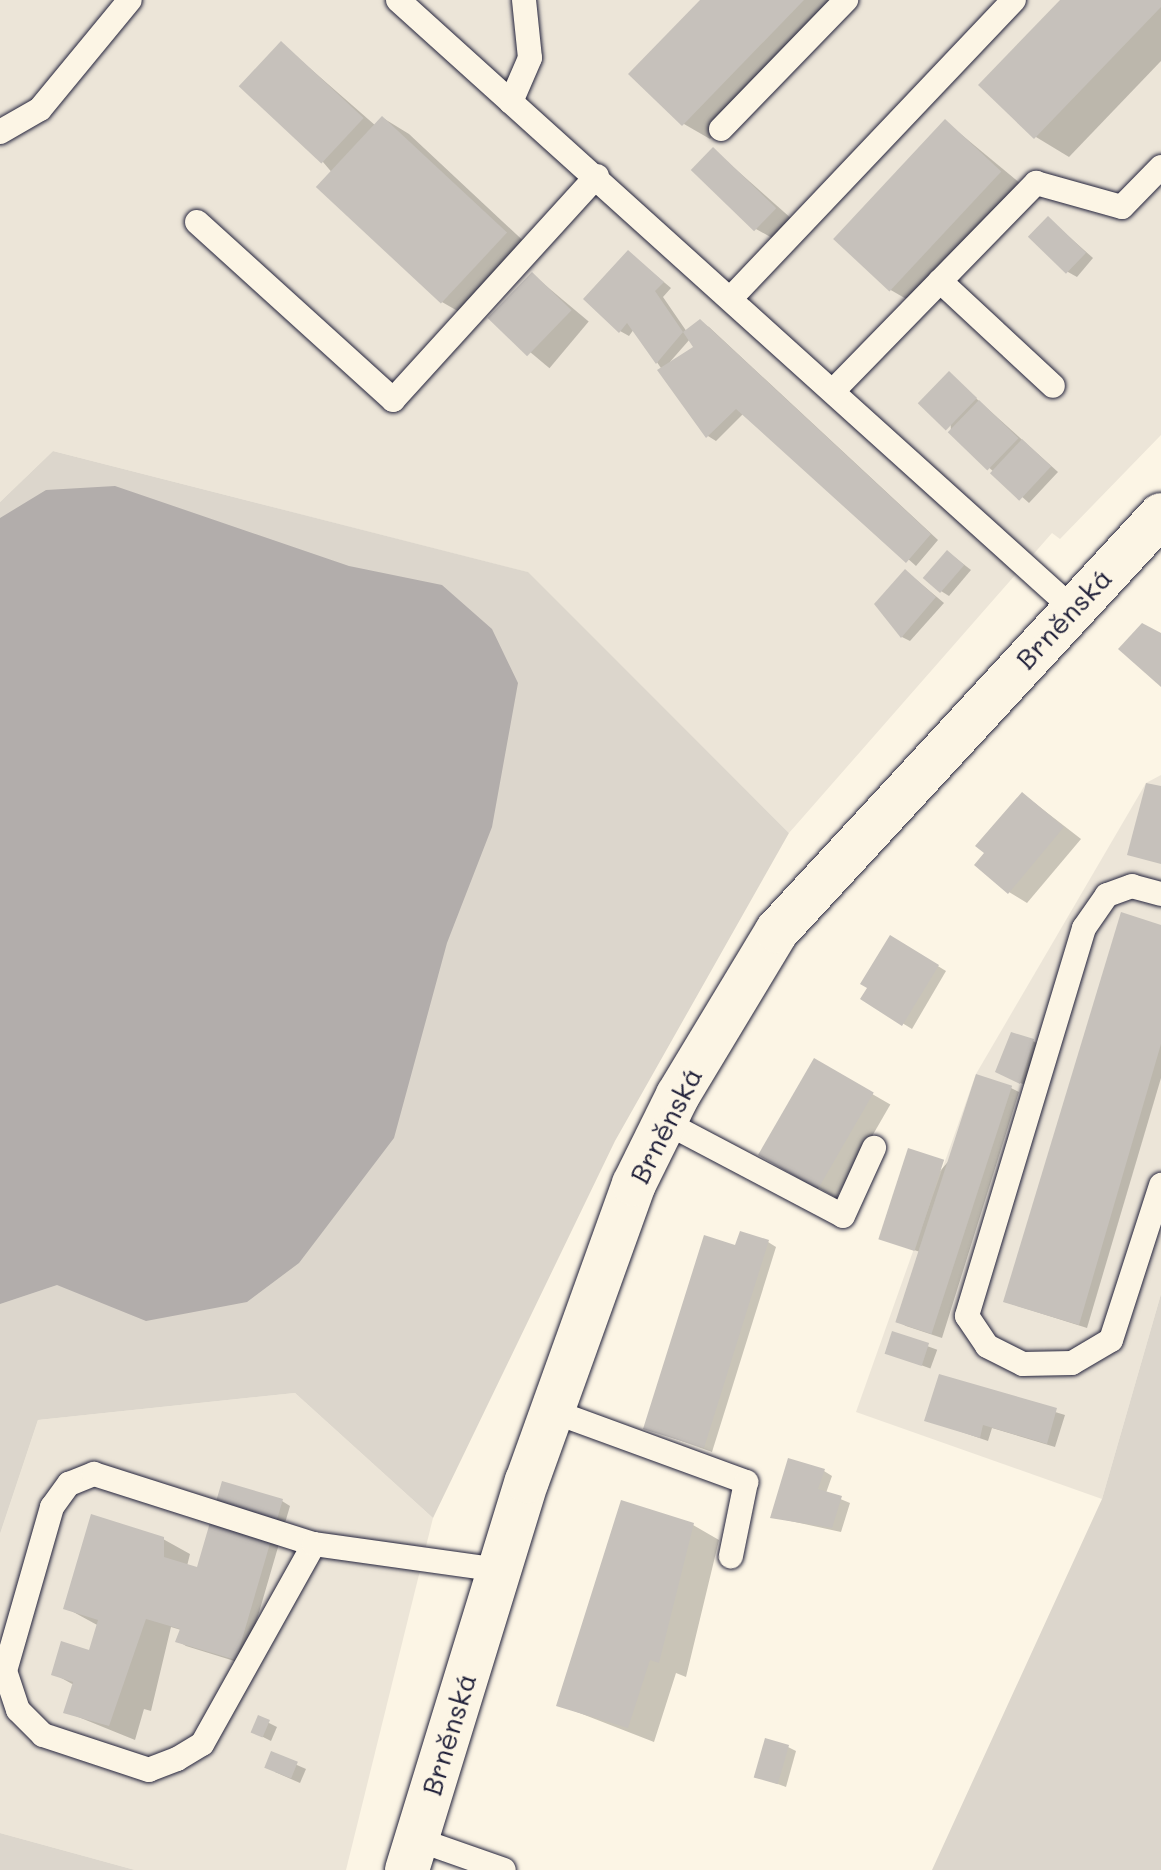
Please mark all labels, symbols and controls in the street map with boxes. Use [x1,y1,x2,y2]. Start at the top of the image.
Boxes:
street label: Brněnská [1008,561,1118,675]
street label: Brněnská [621,1061,709,1189]
street label: Brněnská [414,1669,482,1799]

